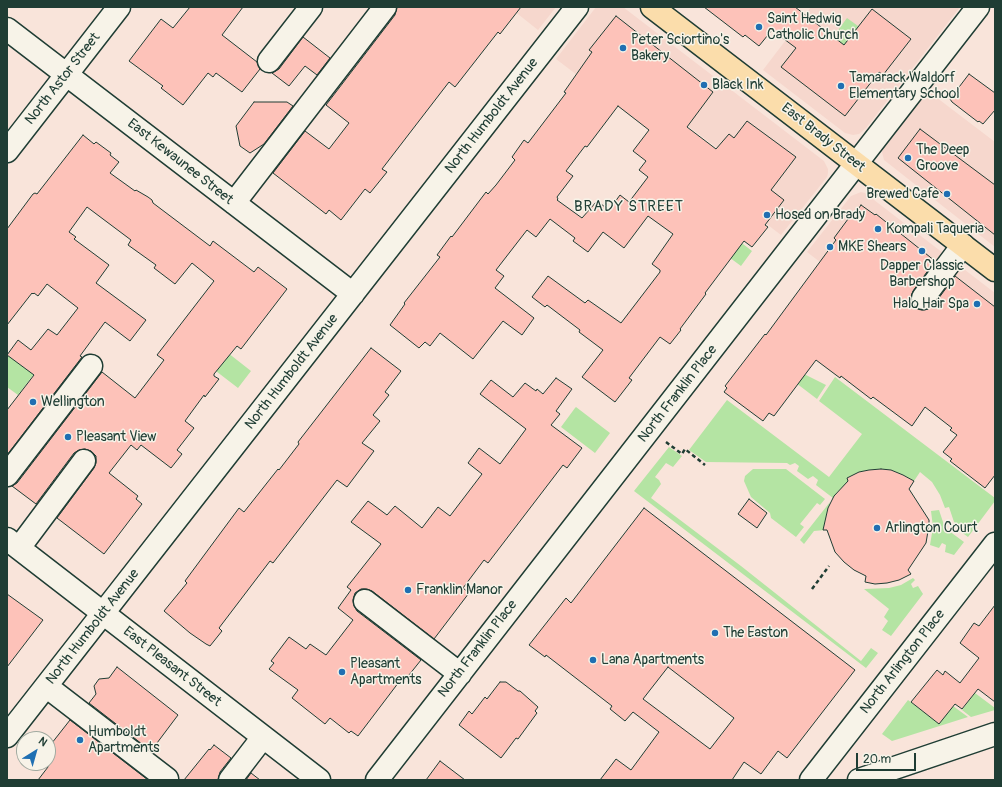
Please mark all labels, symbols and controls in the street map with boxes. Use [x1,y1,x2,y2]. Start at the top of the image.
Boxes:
place label: Saint Hedwig Catholic Church [767,11,858,44]
marker: Saint Hedwig Catholic Church [754,22,764,32]
street label: North Astor Street [22,30,104,128]
place label: Peter Sciortino's Bakery [631,32,729,64]
marker: Peter Sciortino's Bakery [618,43,628,53]
street label: North Humboldt Avenue [442,55,542,177]
place label: Tamarack Waldorf Elementary School [849,70,960,102]
place label: Black Ink [712,77,763,93]
marker: Black Ink [699,80,709,90]
marker: Tamarack Waldorf Elementary School [836,81,846,91]
street label: East Brady Street [778,100,868,176]
street label: East Kewaunee Street [124,116,236,208]
place label: The Deep Groove [916,142,969,174]
marker: The Deep Groove [903,153,913,163]
place label: Brewed Cafe [866,186,939,202]
marker: Brewed Cafe [942,189,952,199]
district label: BRADY STREET [574,198,684,216]
place label: Hosed on Brady [775,207,865,223]
marker: Hosed on Brady [762,210,772,220]
place label: Kompali Taqueria [886,221,984,237]
marker: Kompali Taqueria [873,224,883,234]
place label: MKE Shears [838,239,906,255]
marker: MKE Shears [825,242,835,252]
marker: Dapper Classic Barbershop [917,246,927,256]
place label: Dapper Classic Barbershop [880,258,964,290]
place label: Halo Hair Spa [893,296,969,312]
marker: Halo Hair Spa [972,299,982,309]
street label: North Humboldt Avenue [242,311,342,433]
street label: North Franklin Place [635,342,721,446]
place label: Wellington [41,394,105,410]
marker: Wellington [28,397,38,407]
place label: Pleasant View [76,429,157,445]
marker: Pleasant View [63,432,73,442]
place label: Arlington Court [885,520,978,536]
marker: Arlington Court [872,523,882,533]
street label: North Humboldt Avenue [43,566,143,688]
place label: Franklin Manor [416,582,503,598]
marker: Franklin Manor [403,585,413,595]
street label: North Franklin Place [435,597,521,701]
street label: North Arlington Place [857,607,949,717]
street label: East Pleasant Street [120,623,224,711]
place label: The Easton [723,625,788,641]
marker: The Easton [710,628,720,638]
place label: Lana Apartments [601,652,704,668]
marker: Lana Apartments [588,655,598,665]
place label: Pleasant Apartments [350,656,422,688]
marker: Pleasant Apartments [337,667,347,677]
place label: Humboldt Apartments [88,724,160,756]
north arrow [16,731,56,771]
text: N [36,734,50,749]
marker: Humboldt Apartments [75,735,85,745]
scale bar [858,745,918,771]
text: 20 m [863,752,891,767]

